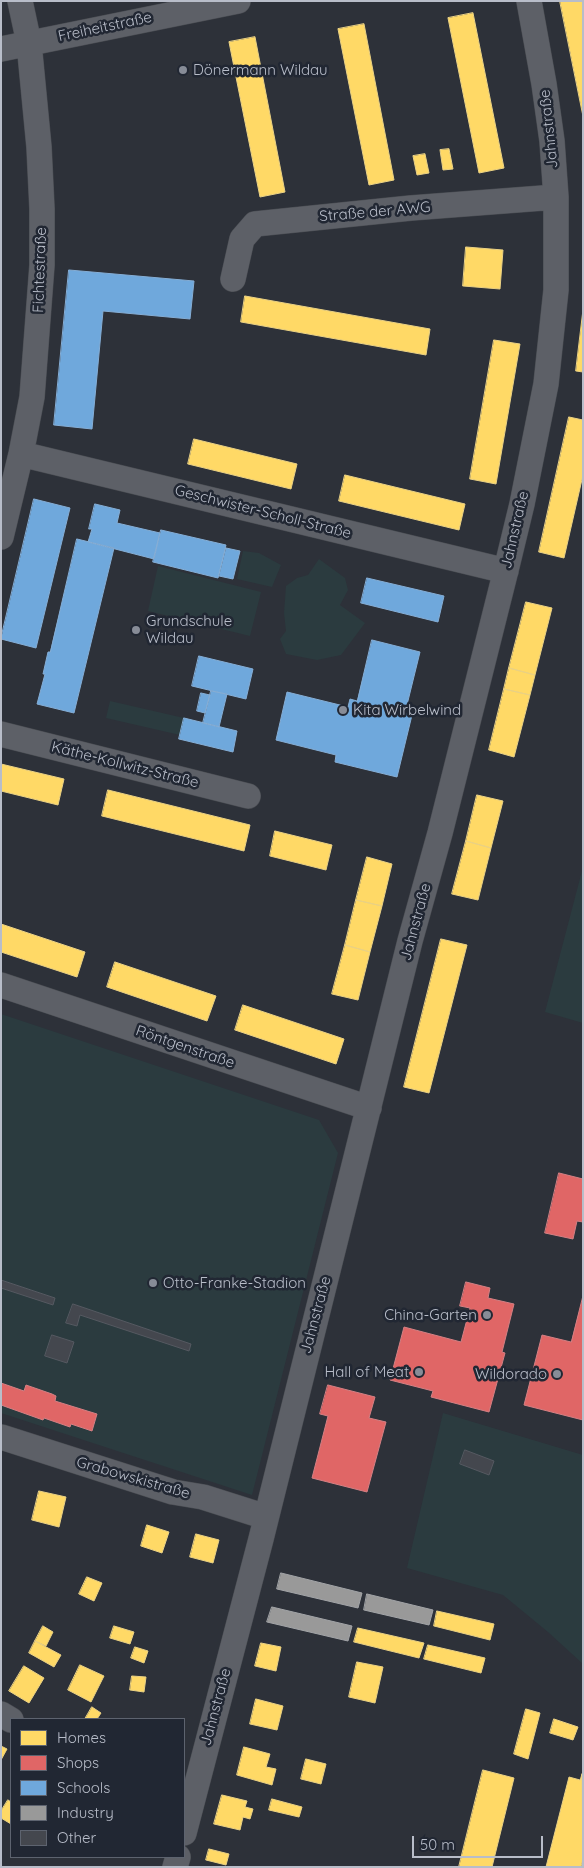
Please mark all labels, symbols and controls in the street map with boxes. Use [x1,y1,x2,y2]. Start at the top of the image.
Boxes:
street label: Freiheitstraße [56,8,154,46]
place label: Dönermann Wildau [193,61,328,79]
marker: Dönermann Wildau [177,64,189,76]
street label: Jahnstraße [536,89,562,169]
street label: Straße der AWG [319,198,431,226]
street label: Fichtestraße [30,227,50,313]
street label: Geschwister-Scholl-Straße [173,481,353,543]
street label: Jahnstraße [497,489,533,571]
place label: Grundschule Wildau [146,612,232,647]
marker: Grundschule Wildau [130,624,142,636]
place label: Kita Wirbelwind [353,701,461,719]
marker: Kita Wirbelwind [337,704,349,716]
street label: Käthe-Kollwitz-Straße [50,738,200,792]
street label: Jahnstraße [397,881,435,963]
street label: Röntgenstraße [133,1022,237,1072]
place label: Otto-Franke-Stadion [163,1274,306,1292]
street label: Jahnstraße [297,1274,335,1356]
marker: Otto-Franke-Stadion [147,1277,159,1289]
place label: China-Garten [384,1306,477,1324]
marker: China-Garten [481,1309,493,1321]
place label: Hall of Meat [324,1363,409,1381]
place label: Wildorado [475,1365,547,1383]
marker: Hall of Meat [413,1366,425,1378]
marker: Wildorado [551,1368,563,1380]
street label: Grabowskistraße [74,1453,192,1503]
street label: Jahnstraße [197,1666,235,1748]
legend [10,1718,185,1858]
text: Homes [57,1728,106,1747]
text: Shops [57,1753,99,1772]
text: Schools [57,1778,110,1797]
text: Industry [57,1803,114,1822]
scale bar [414,1826,545,1858]
text: Other [57,1828,96,1847]
text: 50 m [420,1835,455,1854]

